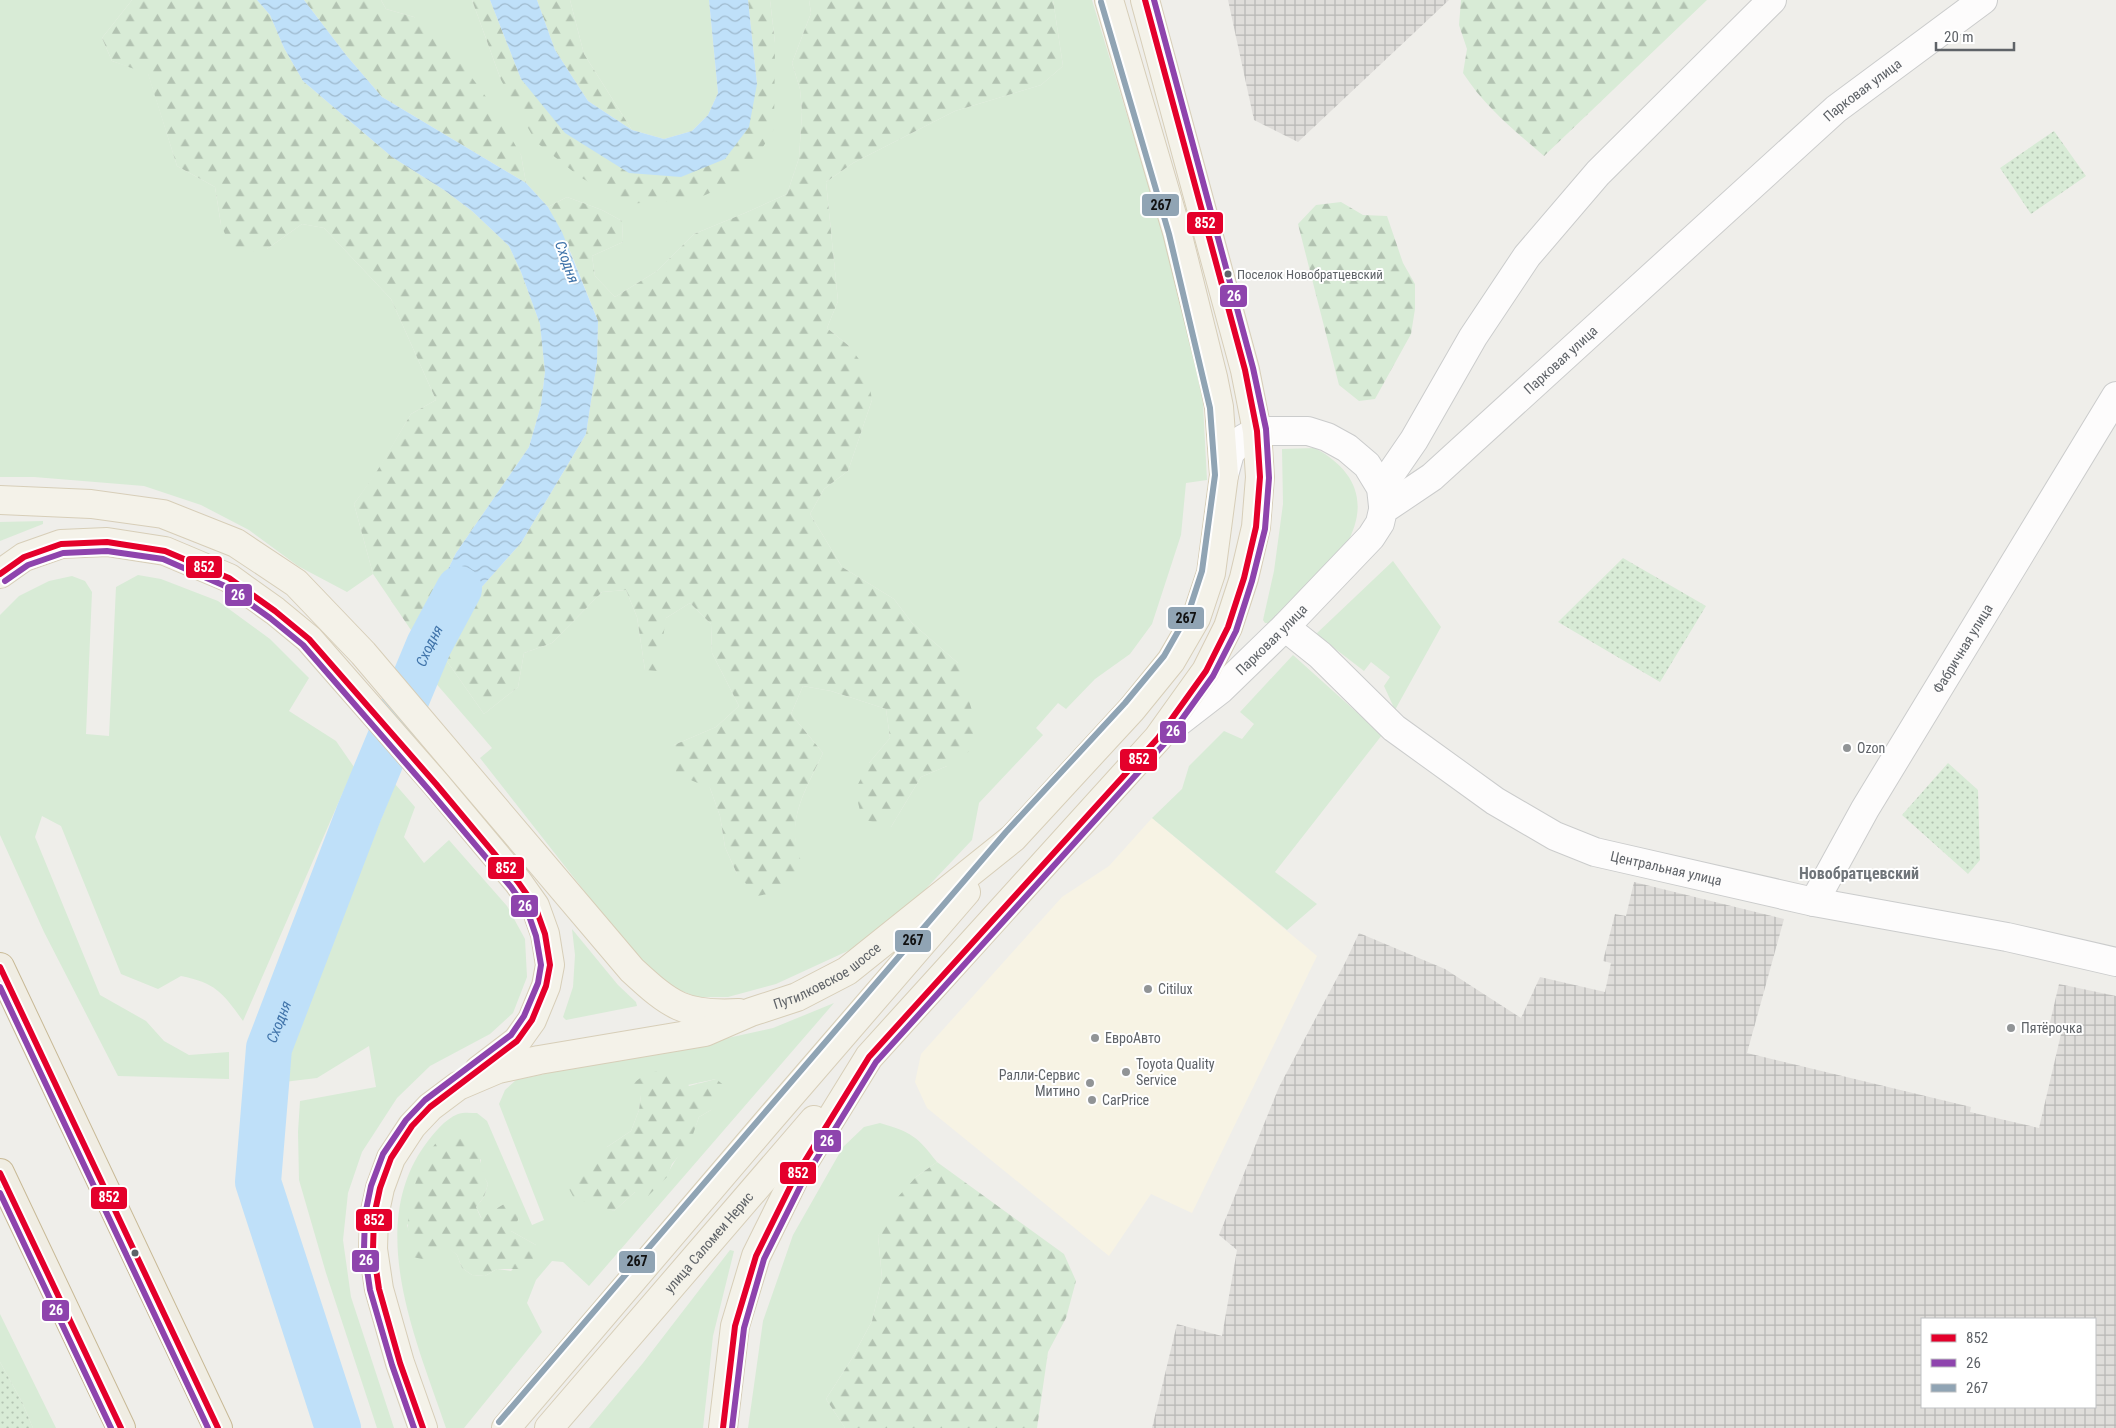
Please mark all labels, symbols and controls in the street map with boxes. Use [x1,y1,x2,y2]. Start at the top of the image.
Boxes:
scale bar [1936,20,2014,52]
text: 20 m [1944,28,1974,46]
street label: Парковая улица [1820,55,1904,125]
line badge: 267 [1141,193,1180,217]
text: 267 [1150,197,1172,213]
line badge: 852 [1186,211,1224,235]
text: 852 [1194,215,1216,231]
water label: Сходня [551,238,583,286]
place label: Поселок Новобратцевский [1237,267,1383,282]
marker: Поселок Новобратцевский [1223,269,1233,279]
line badge: 26 [1219,284,1248,308]
text: 26 [1227,288,1241,304]
street label: Парковая улица [1521,322,1601,397]
line badge: 852 [185,555,223,579]
text: 852 [193,559,215,575]
line badge: 26 [224,583,253,607]
text: 26 [231,587,245,603]
street label: Парковая улица [1233,601,1310,678]
street label: Фабричная улица [1929,601,1996,696]
line badge: 267 [1167,606,1205,630]
text: 267 [1175,610,1197,626]
water label: Сходня [412,622,447,669]
line badge: 26 [1159,720,1187,744]
text: 26 [1166,723,1180,739]
place label: Ozon [1857,740,1885,756]
marker: Ozon [1841,742,1853,754]
line badge: 852 [1119,748,1158,772]
text: 852 [1128,751,1150,767]
street label: Центральная улица [1609,848,1724,889]
line badge: 852 [487,856,525,880]
text: 852 [495,860,517,876]
district label: Новобратцевский [1799,864,1919,883]
line badge: 26 [510,894,539,918]
text: 26 [518,898,532,914]
line badge: 267 [894,929,932,953]
text: 267 [902,932,924,948]
street label: Путилковское шоссе [771,939,884,1012]
place label: Citilux [1158,981,1193,997]
marker: Citilux [1142,983,1154,995]
water label: Сходня [263,998,295,1046]
place label: Пятёрочка [2021,1020,2083,1036]
marker: Пятёрочка [2005,1022,2017,1034]
place label: ЕвроАвто [1105,1030,1161,1046]
marker: ЕвроАвто [1089,1032,1101,1044]
place label: Toyota Quality Service [1136,1056,1215,1088]
marker: Toyota Quality Service [1120,1066,1132,1078]
place label: Ралли-Сервис Митино [999,1067,1080,1099]
marker: Ралли-Сервис Митино [1084,1077,1096,1089]
place label: CarPrice [1102,1092,1150,1108]
marker: CarPrice [1086,1094,1098,1106]
line badge: 26 [813,1129,842,1153]
text: 26 [820,1133,834,1149]
line badge: 852 [779,1161,817,1185]
text: 852 [787,1165,809,1181]
line badge: 852 [90,1186,128,1210]
text: 852 [98,1189,120,1205]
street label: улица Саломеи Нерис [661,1189,757,1296]
line badge: 852 [355,1208,393,1232]
text: 852 [363,1212,385,1228]
unlabelled marker [130,1248,140,1258]
line badge: 26 [351,1249,380,1273]
line badge: 267 [618,1250,656,1274]
text: 26 [359,1252,373,1268]
text: 267 [626,1253,648,1269]
line badge: 26 [41,1299,70,1322]
text: 26 [49,1302,63,1318]
legend [1921,1318,2096,1408]
text: 852 [1966,1329,1988,1347]
text: 26 [1966,1354,1981,1372]
text: 267 [1966,1379,1988,1397]

